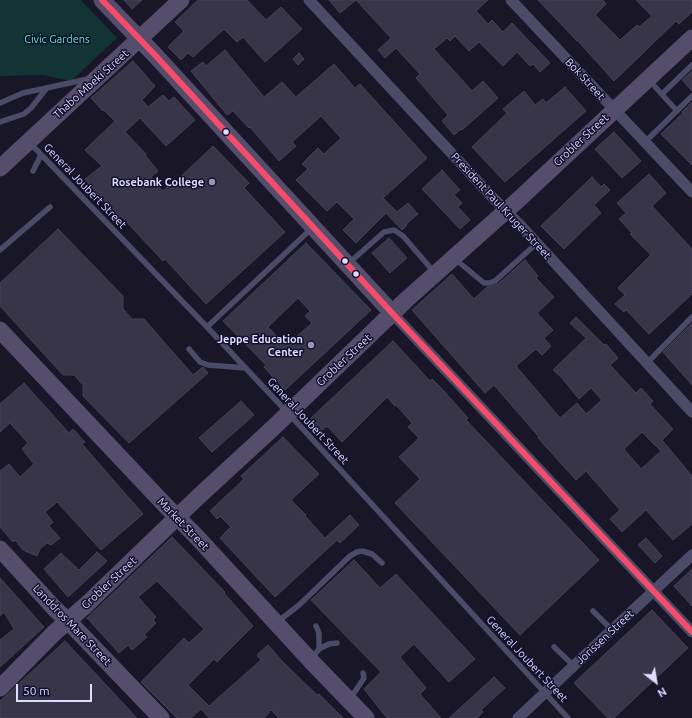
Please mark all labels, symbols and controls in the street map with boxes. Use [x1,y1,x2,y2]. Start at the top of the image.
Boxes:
park label: Civic Gardens [24,32,90,46]
street label: Thabo Mbeki Street [51,47,131,121]
street label: Bok Street [562,55,608,103]
street label: Grobler Street [551,111,611,169]
unlabelled marker [221,127,231,137]
street label: General Joubert Street [41,141,129,231]
street label: President Paul Kruger Street [448,150,554,262]
place label: Rosebank College [112,175,204,189]
marker: Rosebank College [207,177,217,187]
unlabelled marker [340,256,350,266]
unlabelled marker [351,269,361,279]
street label: Grobler Street [314,331,374,389]
place label: Jeppe Education Center [217,332,303,358]
marker: Jeppe Education Center [306,340,316,350]
street label: General Joubert Street [265,375,351,467]
street label: Market Street [155,495,211,553]
street label: Grobler Street [79,554,139,612]
street label: Landdros Mare Street [30,582,114,668]
street label: Jorissen Street [574,607,636,667]
street label: General Joubert Street [484,613,570,705]
north arrow [636,662,676,702]
scale bar [18,676,94,702]
text: 50 m [23,684,50,697]
text: N [656,685,669,700]

